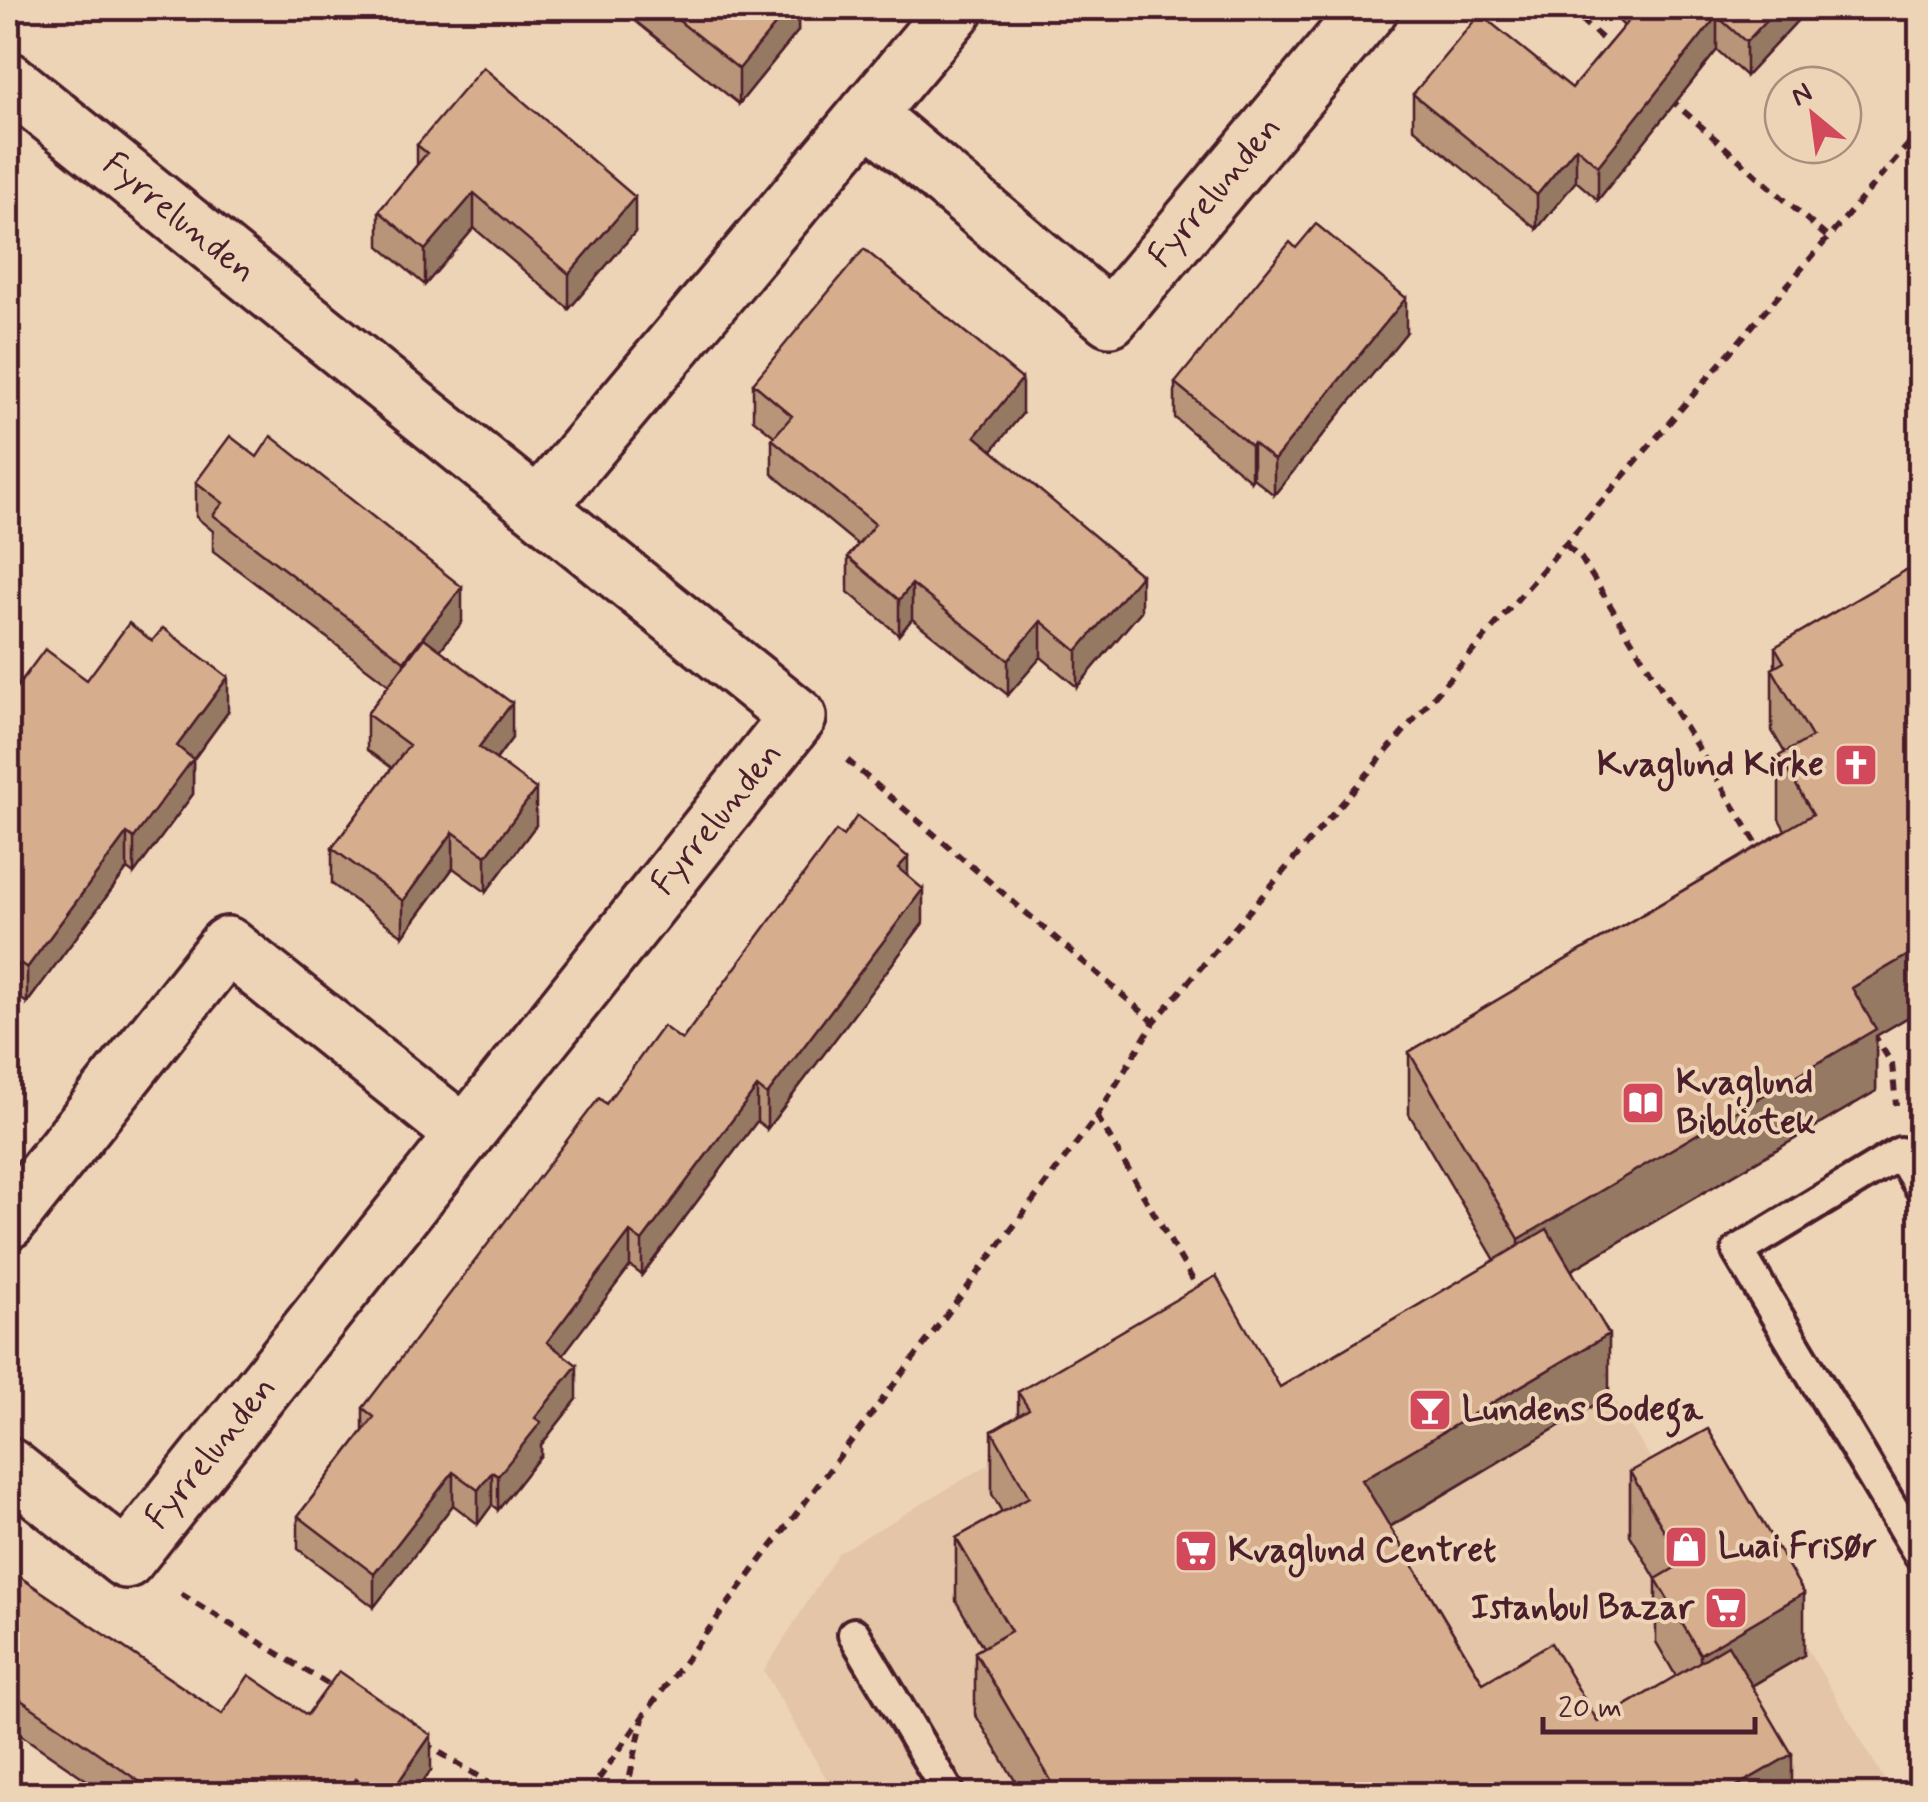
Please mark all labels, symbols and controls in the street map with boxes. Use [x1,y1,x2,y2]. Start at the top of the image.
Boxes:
north arrow [1763,65,1863,165]
text: N [1785,75,1819,116]
street label: Fyrrelunden [1138,106,1292,278]
street label: Fyrrelunden [93,142,265,294]
street label: Fyrrelunden [641,733,793,905]
place label: Kvaglund Kirke [1597,742,1824,792]
church icon: Kvaglund Kirke [1833,742,1879,788]
place label: Kvaglund Bibliotek [1676,1060,1816,1146]
library icon: Kvaglund Bibliotek [1620,1080,1666,1126]
street label: Fyrrelunden [135,1367,287,1539]
bar icon: Lundens Bodega [1407,1387,1453,1433]
place label: Lundens Bodega [1462,1387,1704,1438]
shop icon: Luai Frisør [1663,1524,1709,1570]
place label: Luai Frisør [1718,1524,1877,1570]
supermarket icon: Kvaglund Centret [1173,1528,1219,1574]
place label: Kvaglund Centret [1228,1528,1496,1578]
place label: Istanbul Bazar [1471,1585,1695,1631]
supermarket icon: Istanbul Bazar [1703,1585,1749,1631]
scale bar [1543,1672,1756,1734]
text: 20 m [1558,1689,1622,1728]

